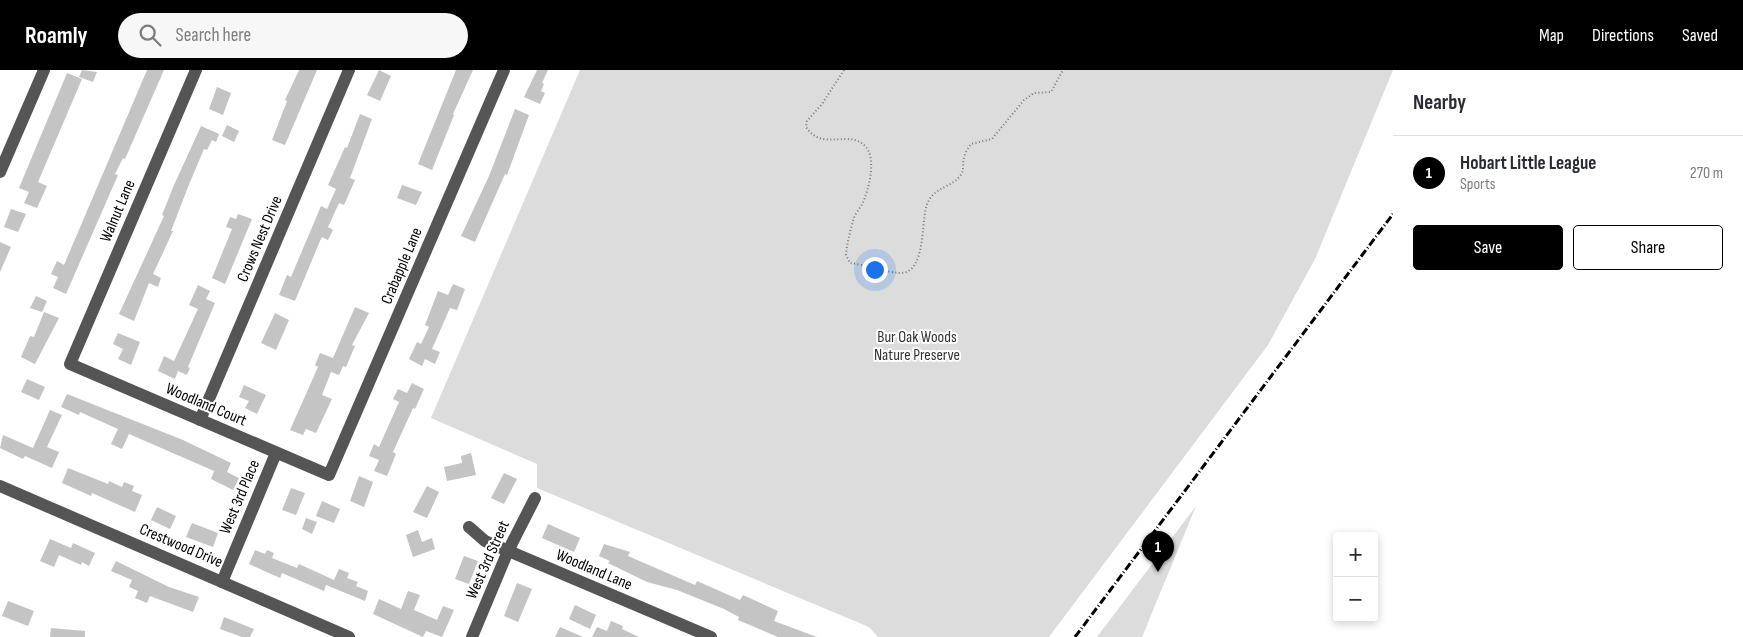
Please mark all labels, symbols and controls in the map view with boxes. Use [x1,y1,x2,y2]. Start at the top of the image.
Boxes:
search box [118,13,468,58]
text: Roamly [25,21,88,50]
icon: search [136,21,164,49]
text: Search here [176,24,251,47]
text: Map [1539,25,1564,46]
text: Directions [1592,25,1654,46]
text: Saved [1682,25,1718,46]
text: Nearby [1413,90,1466,115]
text: Hobart Little League [1460,152,1596,175]
text: 1 [1426,164,1432,183]
text: 270 m [1690,164,1723,183]
text: Sports [1460,175,1495,194]
street label: Walnut Lane [96,177,140,245]
street label: Crows Nest Drive [233,193,287,285]
street label: Crabapple Lane [377,225,427,307]
button: Save [1413,225,1563,270]
button: Share [1573,225,1723,270]
your location [862,257,888,283]
park label: Bur Oak Woods Nature Preserve [874,328,960,365]
street label: Woodland Court [163,379,249,431]
street label: West 3rd Place [216,457,264,537]
street label: West 3rd Street [462,518,514,602]
street label: Crestwood Drive [137,520,225,572]
pin: 1 [1142,531,1174,572]
map controls [1333,532,1378,622]
button: + [1333,532,1378,577]
street label: Woodland Lane [553,545,635,595]
button: − [1333,577,1378,622]

